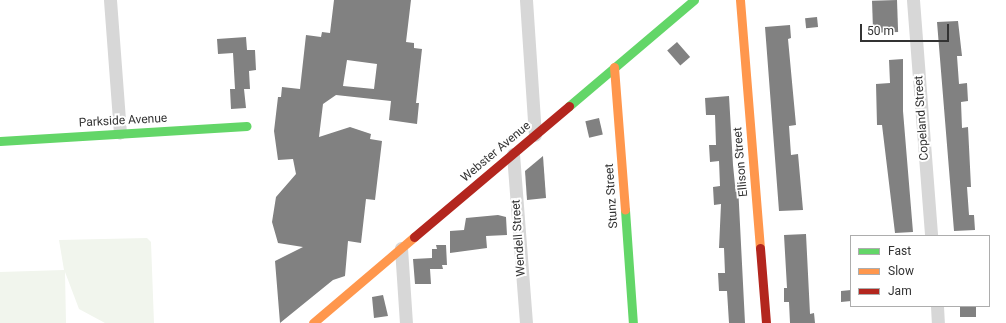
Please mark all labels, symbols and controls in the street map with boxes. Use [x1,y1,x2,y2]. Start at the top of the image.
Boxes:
scale bar [862,16,951,42]
text: 50 m [867,24,894,38]
street label: Copeland Street [912,75,932,161]
street label: Parkside Avenue [78,111,168,131]
street label: Webster Avenue [458,119,534,185]
street label: Ellison Street [731,127,751,197]
street label: Stunz Street [603,163,621,229]
street label: Wendell Street [509,199,529,277]
legend [850,235,990,307]
text: Fast [888,244,911,258]
text: Slow [888,264,914,278]
text: Jam [888,284,912,298]

